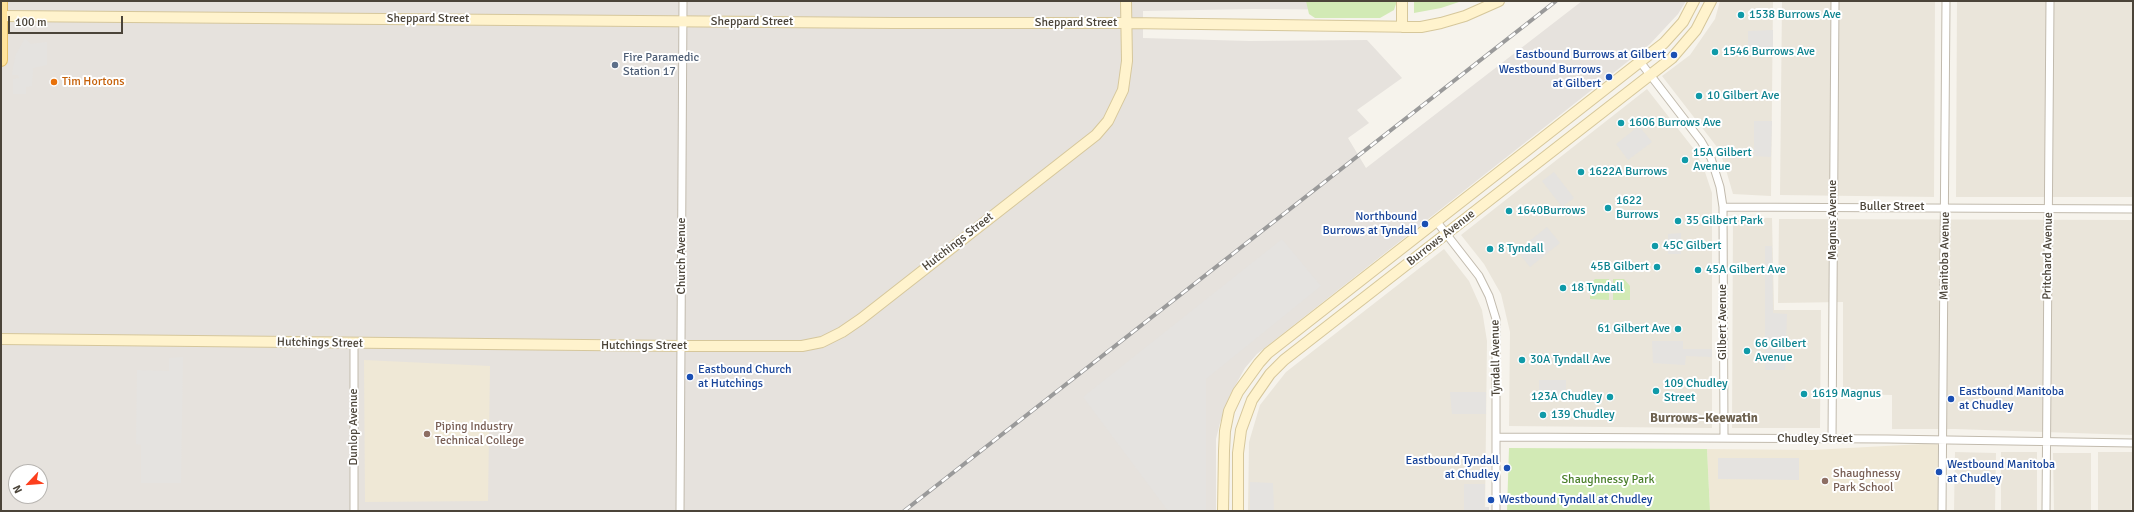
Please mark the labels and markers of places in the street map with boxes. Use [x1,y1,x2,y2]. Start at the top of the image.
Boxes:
place label: 1538 Burrows Ave [1749,8,1841,22]
marker: 1538 Burrows Ave [1736,10,1746,20]
place label: 1546 Burrows Ave [1723,45,1815,59]
marker: 1546 Burrows Ave [1710,47,1720,57]
place label: Eastbound Burrows at Gilbert [1515,48,1666,62]
marker: Eastbound Burrows at Gilbert [1669,50,1679,60]
place label: Fire Paramedic Station 17 [623,51,699,79]
marker: Fire Paramedic Station 17 [610,60,620,70]
place label: Westbound Burrows at Gilbert [1499,63,1601,91]
marker: Westbound Burrows at Gilbert [1604,72,1614,82]
place label: Tim Hortons [62,75,124,89]
marker: Tim Hortons [49,77,59,87]
place label: 10 Gilbert Ave [1707,89,1779,103]
marker: 10 Gilbert Ave [1694,91,1704,101]
place label: 1606 Burrows Ave [1629,116,1721,130]
marker: 1606 Burrows Ave [1616,118,1626,128]
place label: 15A Gilbert Avenue [1693,146,1752,174]
marker: 15A Gilbert Avenue [1680,155,1690,165]
place label: 1622A Burrows [1589,165,1667,179]
marker: 1622A Burrows [1576,167,1586,177]
place label: 1622 Burrows [1616,194,1658,222]
marker: 1622 Burrows [1603,203,1613,213]
place label: 1640Burrows [1517,204,1585,218]
marker: 1640Burrows [1504,206,1514,216]
place label: Northbound Burrows at Tyndall [1323,210,1417,238]
place label: 35 Gilbert Park [1686,214,1763,228]
marker: 35 Gilbert Park [1673,216,1683,226]
marker: Northbound Burrows at Tyndall [1420,219,1430,229]
place label: 45C Gilbert [1663,239,1722,253]
marker: 45C Gilbert [1650,241,1660,251]
place label: 8 Tyndall [1498,242,1544,256]
marker: 8 Tyndall [1485,244,1495,254]
place label: 45B Gilbert [1590,260,1649,274]
marker: 45B Gilbert [1652,262,1662,272]
place label: 45A Gilbert Ave [1706,263,1786,277]
marker: 45A Gilbert Ave [1693,265,1703,275]
place label: 18 Tyndall [1571,281,1623,295]
marker: 18 Tyndall [1558,283,1568,293]
place label: 61 Gilbert Ave [1598,322,1670,336]
marker: 61 Gilbert Ave [1673,324,1683,334]
place label: 66 Gilbert Avenue [1755,337,1806,365]
marker: 66 Gilbert Avenue [1742,346,1752,356]
place label: 30A Tyndall Ave [1530,353,1611,367]
marker: 30A Tyndall Ave [1517,355,1527,365]
place label: Eastbound Church at Hutchings [698,363,792,391]
marker: Eastbound Church at Hutchings [685,372,695,382]
place label: 109 Chudley Street [1664,377,1728,405]
place label: Eastbound Manitoba at Chudley [1959,385,2064,413]
marker: 109 Chudley Street [1651,386,1661,396]
place label: 1619 Magnus [1812,387,1881,401]
marker: 1619 Magnus [1799,389,1809,399]
place label: 123A Chudley [1531,390,1602,404]
marker: 123A Chudley [1605,392,1615,402]
marker: Eastbound Manitoba at Chudley [1946,394,1956,404]
place label: 139 Chudley [1551,408,1615,422]
marker: 139 Chudley [1538,410,1548,420]
place label: Piping Industry Technical College [435,420,524,448]
marker: Piping Industry Technical College [422,429,432,439]
place label: Eastbound Tyndall at Chudley [1406,454,1499,482]
place label: Westbound Manitoba at Chudley [1947,458,2055,486]
marker: Eastbound Tyndall at Chudley [1502,463,1512,473]
place label: Shaughnessy Park School [1833,467,1900,495]
marker: Westbound Manitoba at Chudley [1934,467,1944,477]
marker: Shaughnessy Park School [1820,476,1830,486]
place label: Westbound Tyndall at Chudley [1499,493,1652,507]
marker: Westbound Tyndall at Chudley [1486,495,1496,505]

